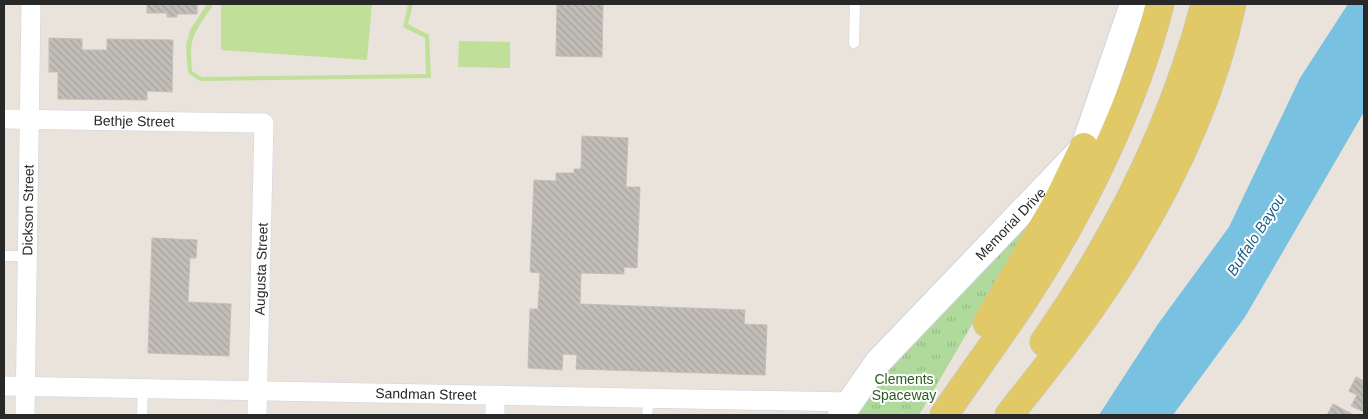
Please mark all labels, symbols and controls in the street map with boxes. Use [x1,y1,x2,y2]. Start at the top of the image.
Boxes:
street label: Bethje Street [93,112,175,130]
street label: Dickson Street [19,164,37,256]
street label: Memorial Drive [972,184,1049,263]
water label: Buffalo Bayou [1223,190,1288,279]
street label: Augusta Street [251,222,271,316]
park label: Clements Spaceway [872,371,936,403]
street label: Sandman Street [375,385,477,403]

